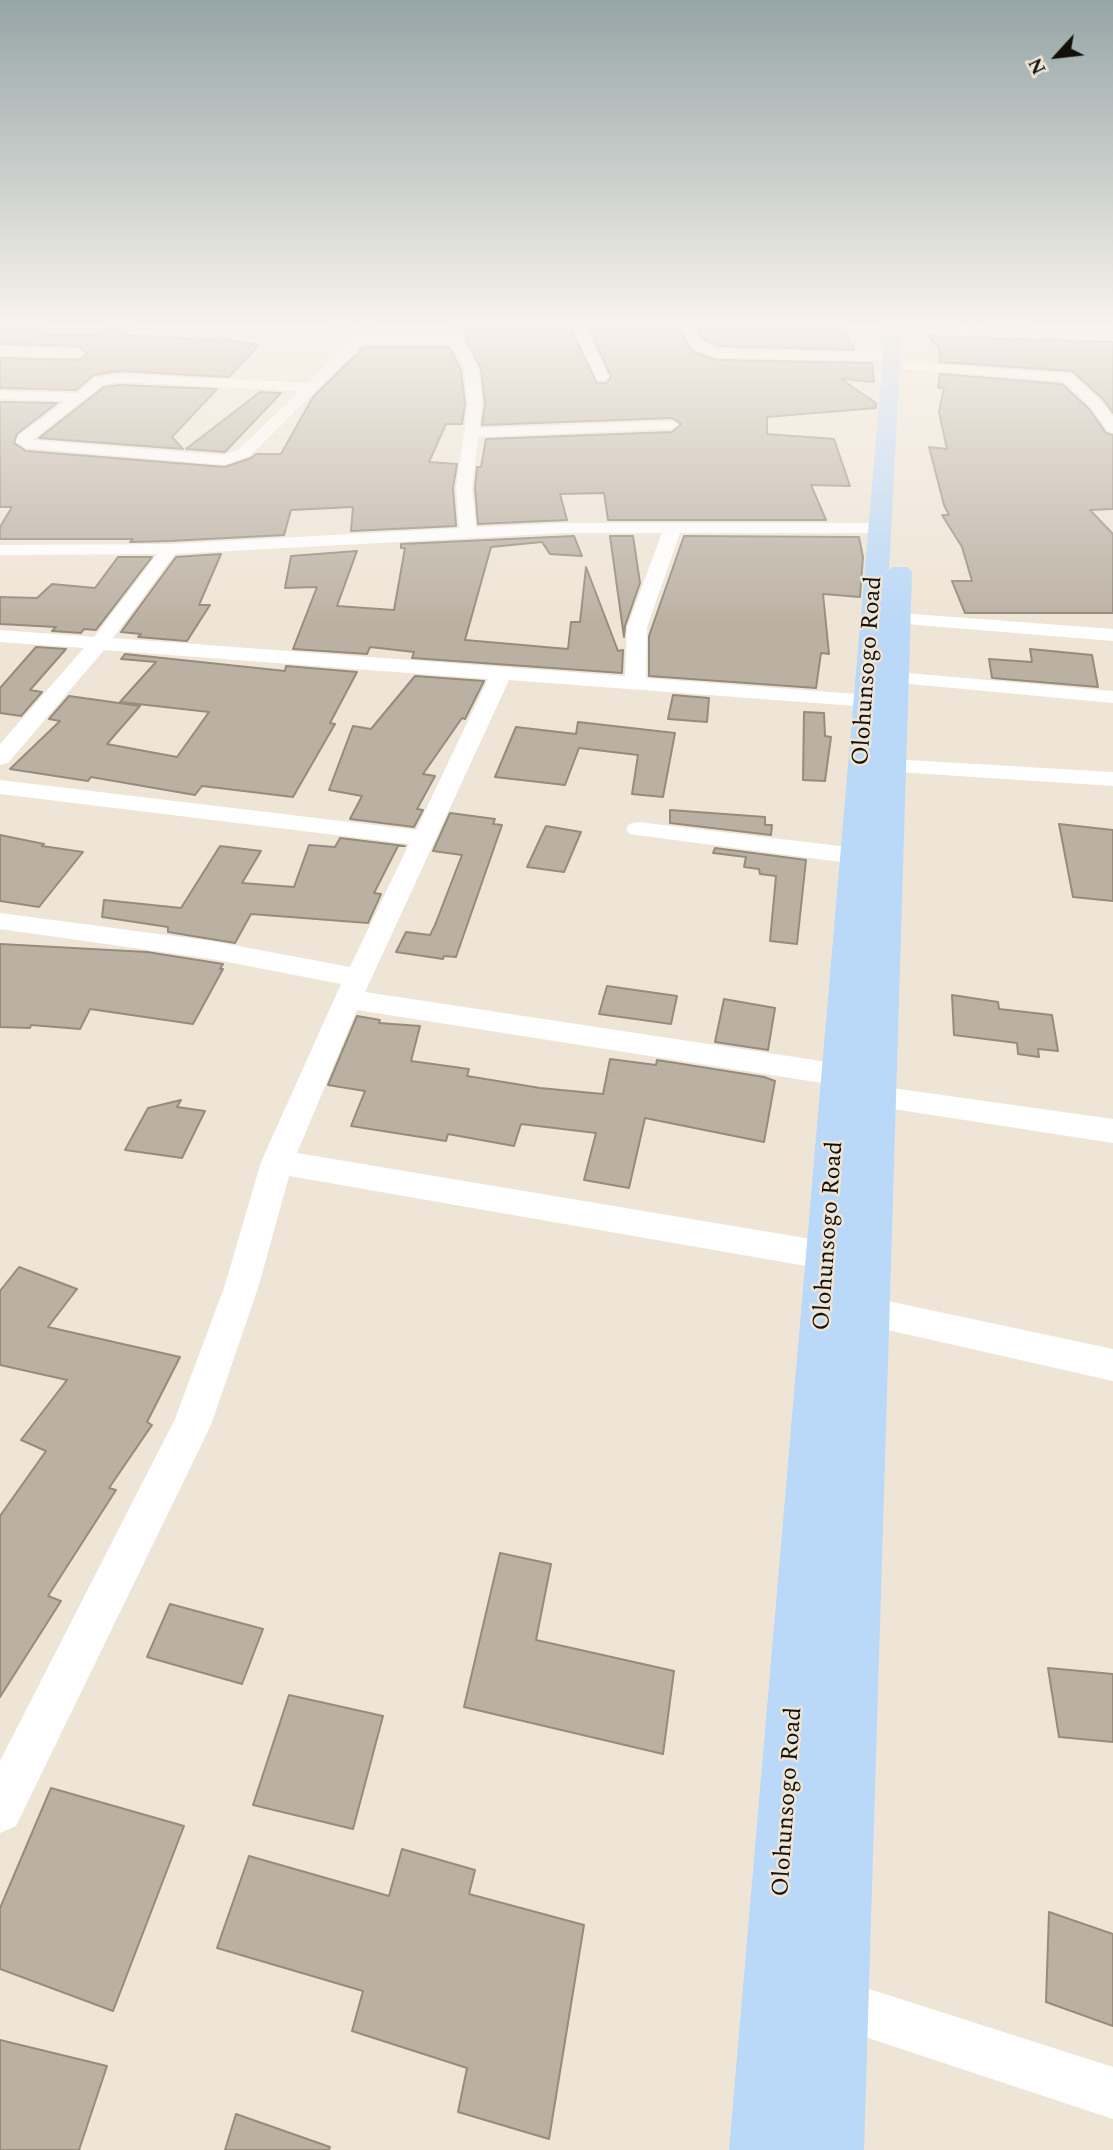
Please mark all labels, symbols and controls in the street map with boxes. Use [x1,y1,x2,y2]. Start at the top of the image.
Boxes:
north arrow [1022,21,1092,91]
text: N [1021,52,1054,79]
street label: Olohunsogo Road [848,575,890,767]
street label: Olohunsogo Road [809,1140,851,1332]
street label: Olohunsogo Road [768,1706,810,1898]

